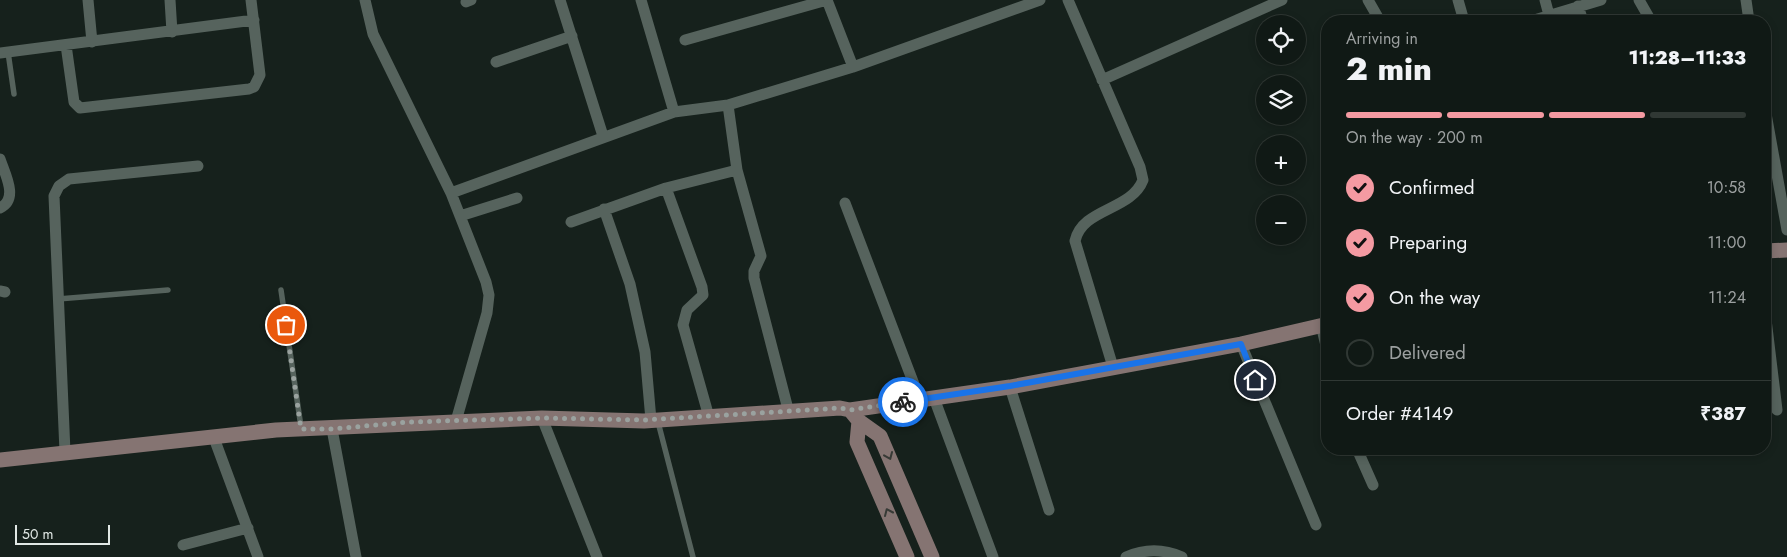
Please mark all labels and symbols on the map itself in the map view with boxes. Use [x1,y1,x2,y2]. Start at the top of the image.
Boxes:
pin [265,304,307,346]
pin [1234,359,1276,401]
courier [878,377,928,427]
one-way arrow [883,451,893,460]
one-way arrow [883,508,894,517]
scale bar [15,522,110,545]

